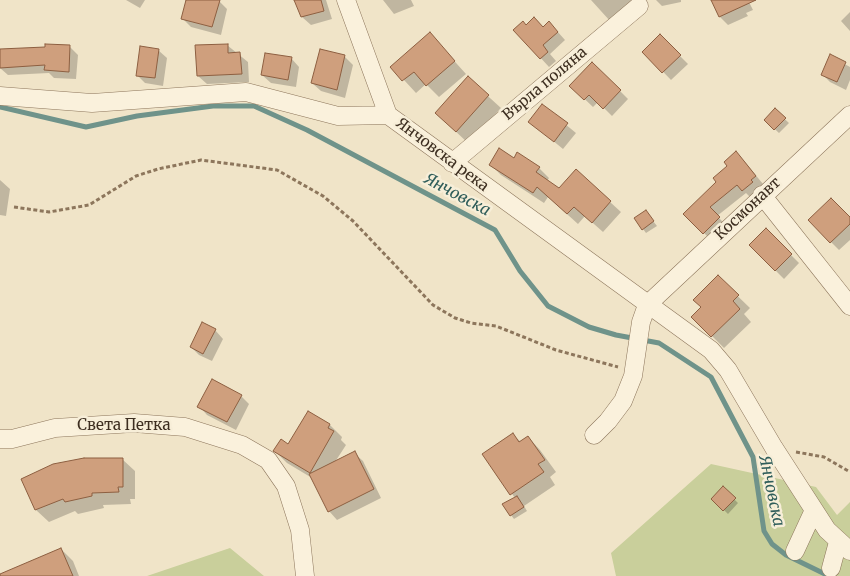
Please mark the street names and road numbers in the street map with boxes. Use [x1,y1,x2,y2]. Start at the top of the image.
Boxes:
street label: Върла поляна [499,44,591,124]
street label: Янчовска река [392,114,492,196]
street label: Космонавт [711,174,785,244]
street label: Света Петка [77,417,171,435]

